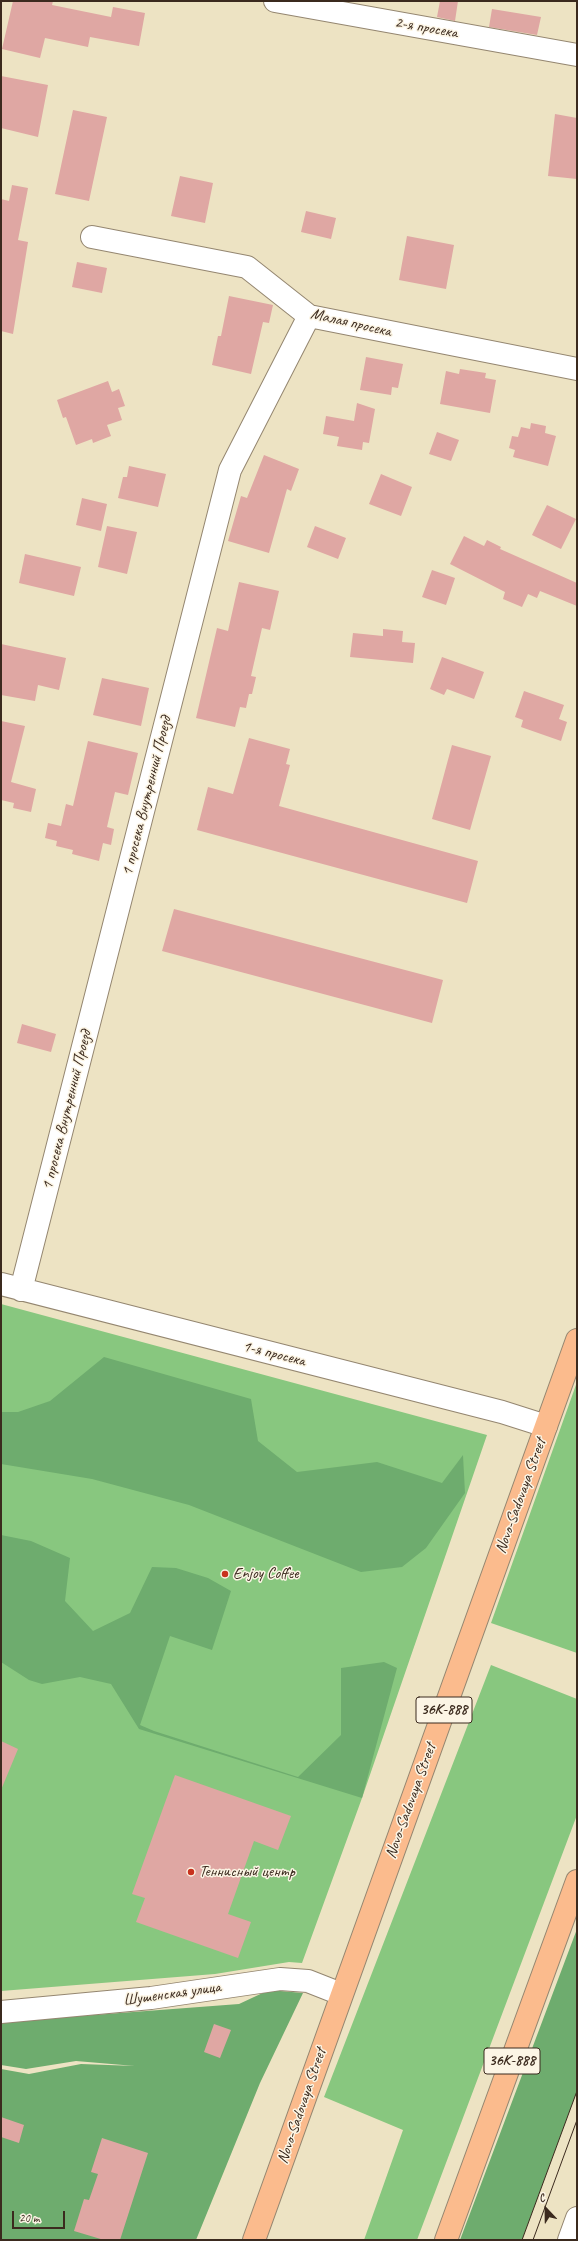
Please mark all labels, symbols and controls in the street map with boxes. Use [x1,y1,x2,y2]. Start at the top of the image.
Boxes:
street label: 2-я просека [393,13,459,43]
street label: Малая просека [309,304,393,342]
street label: 1 просека Внутренний Проезд [118,714,176,878]
street label: 1 просека Внутренний Проезд [38,1028,96,1192]
street label: 1-я просека [241,1337,307,1371]
street label: Novo-Sadovaya Street [491,1436,551,1556]
place label: Enjoy Coffee [233,1564,299,1584]
marker: Enjoy Coffee [220,1569,230,1579]
road number: 36К-888 [416,1697,472,1723]
street label: Novo-Sadovaya Street [381,1741,441,1861]
place label: Теннисный центр [199,1862,295,1882]
marker: Теннисный центр [186,1867,196,1877]
street label: Шушенская улица [122,1978,222,2010]
street label: Novo-Sadovaya Street [273,2046,331,2166]
road number: 36К-888 [484,2048,540,2074]
north arrow [526,2189,566,2229]
text: С [536,2190,547,2205]
scale bar [14,2203,67,2229]
text: 20 m [19,2210,39,2226]

